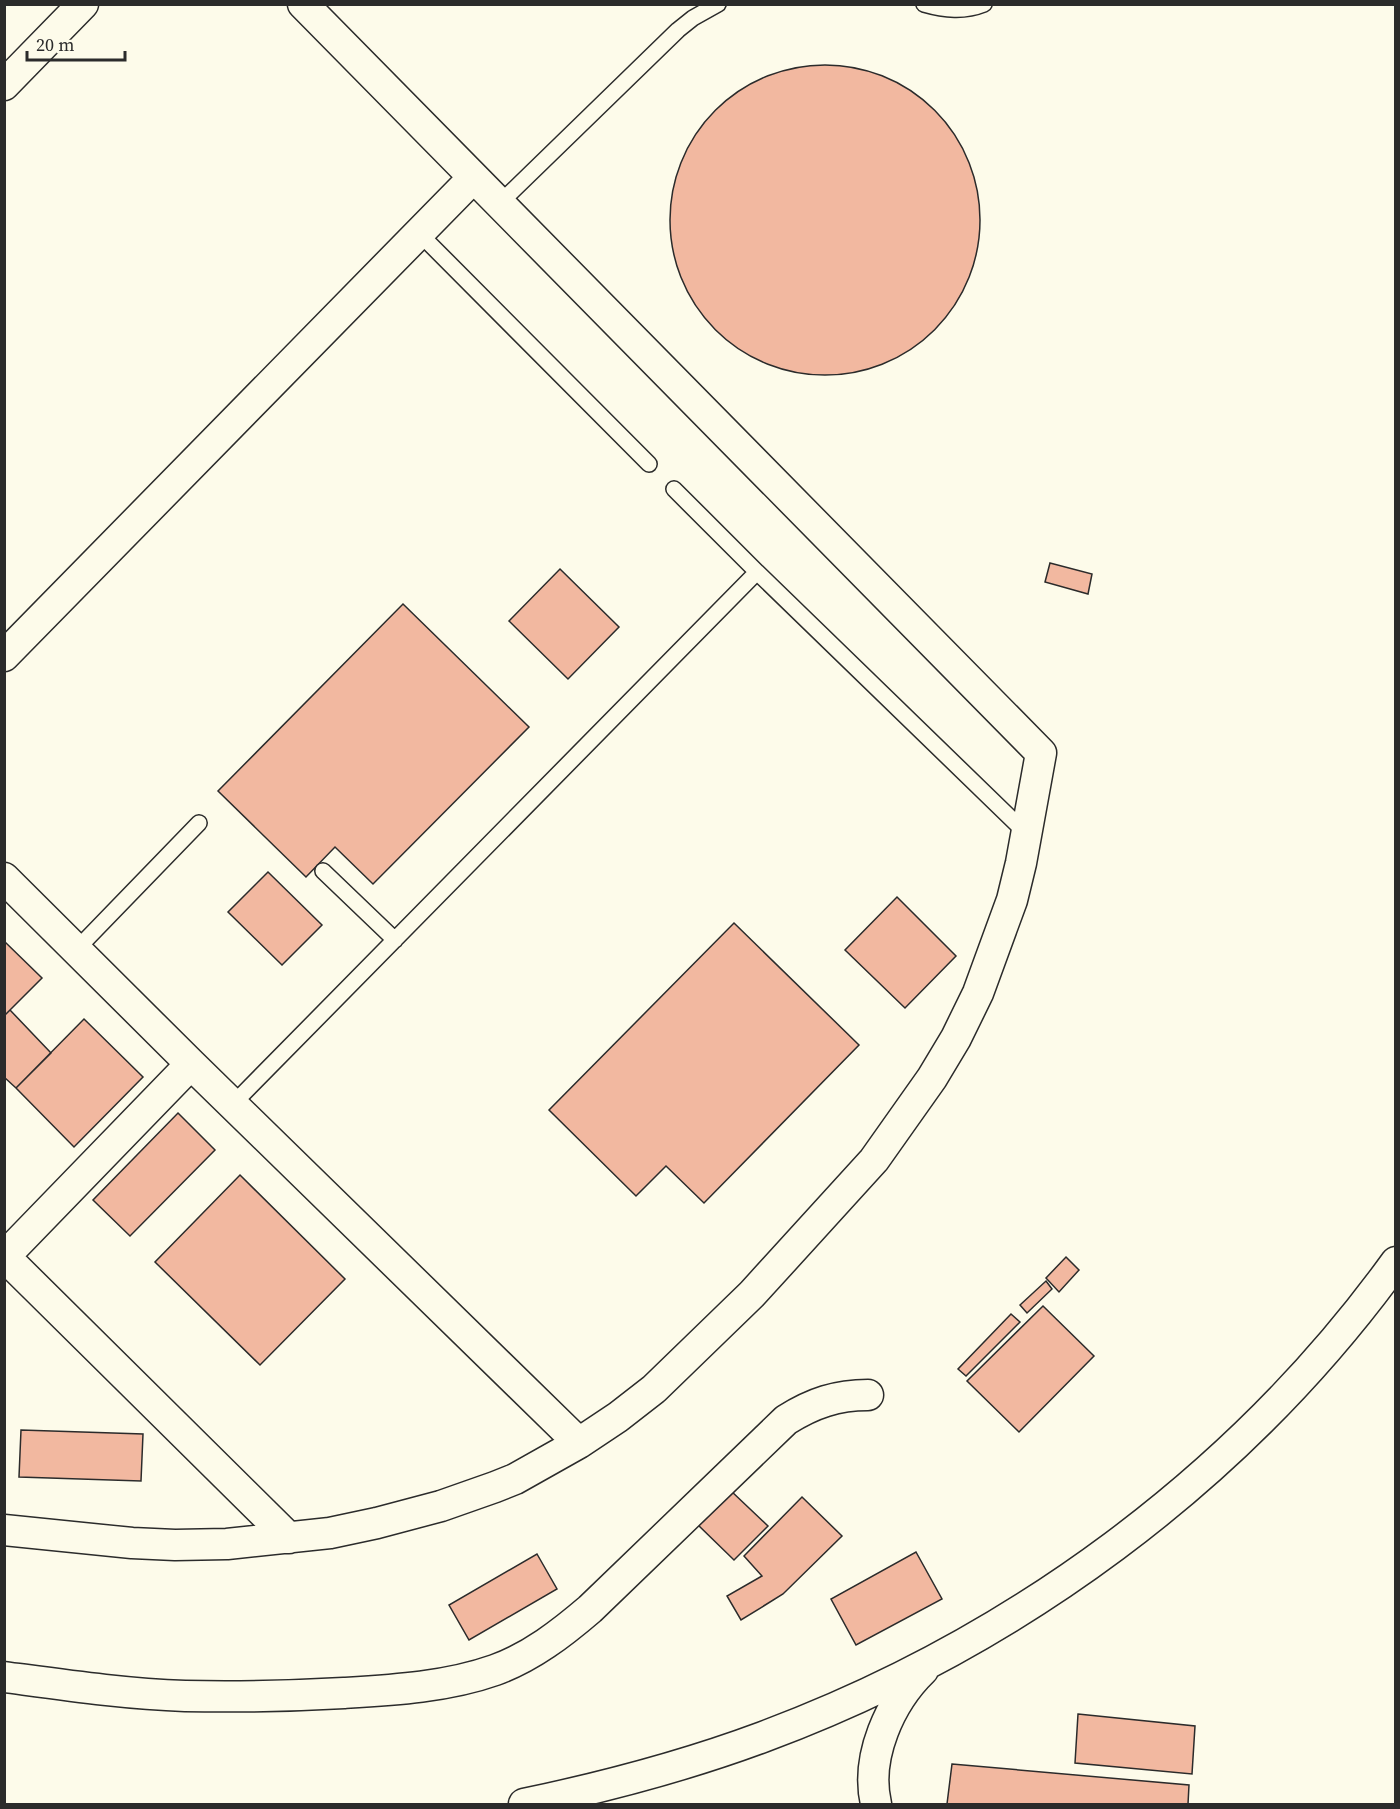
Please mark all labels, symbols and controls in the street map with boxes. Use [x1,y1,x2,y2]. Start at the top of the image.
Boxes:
scale bar [27,24,124,62]
text: 20 m [36,32,74,57]

